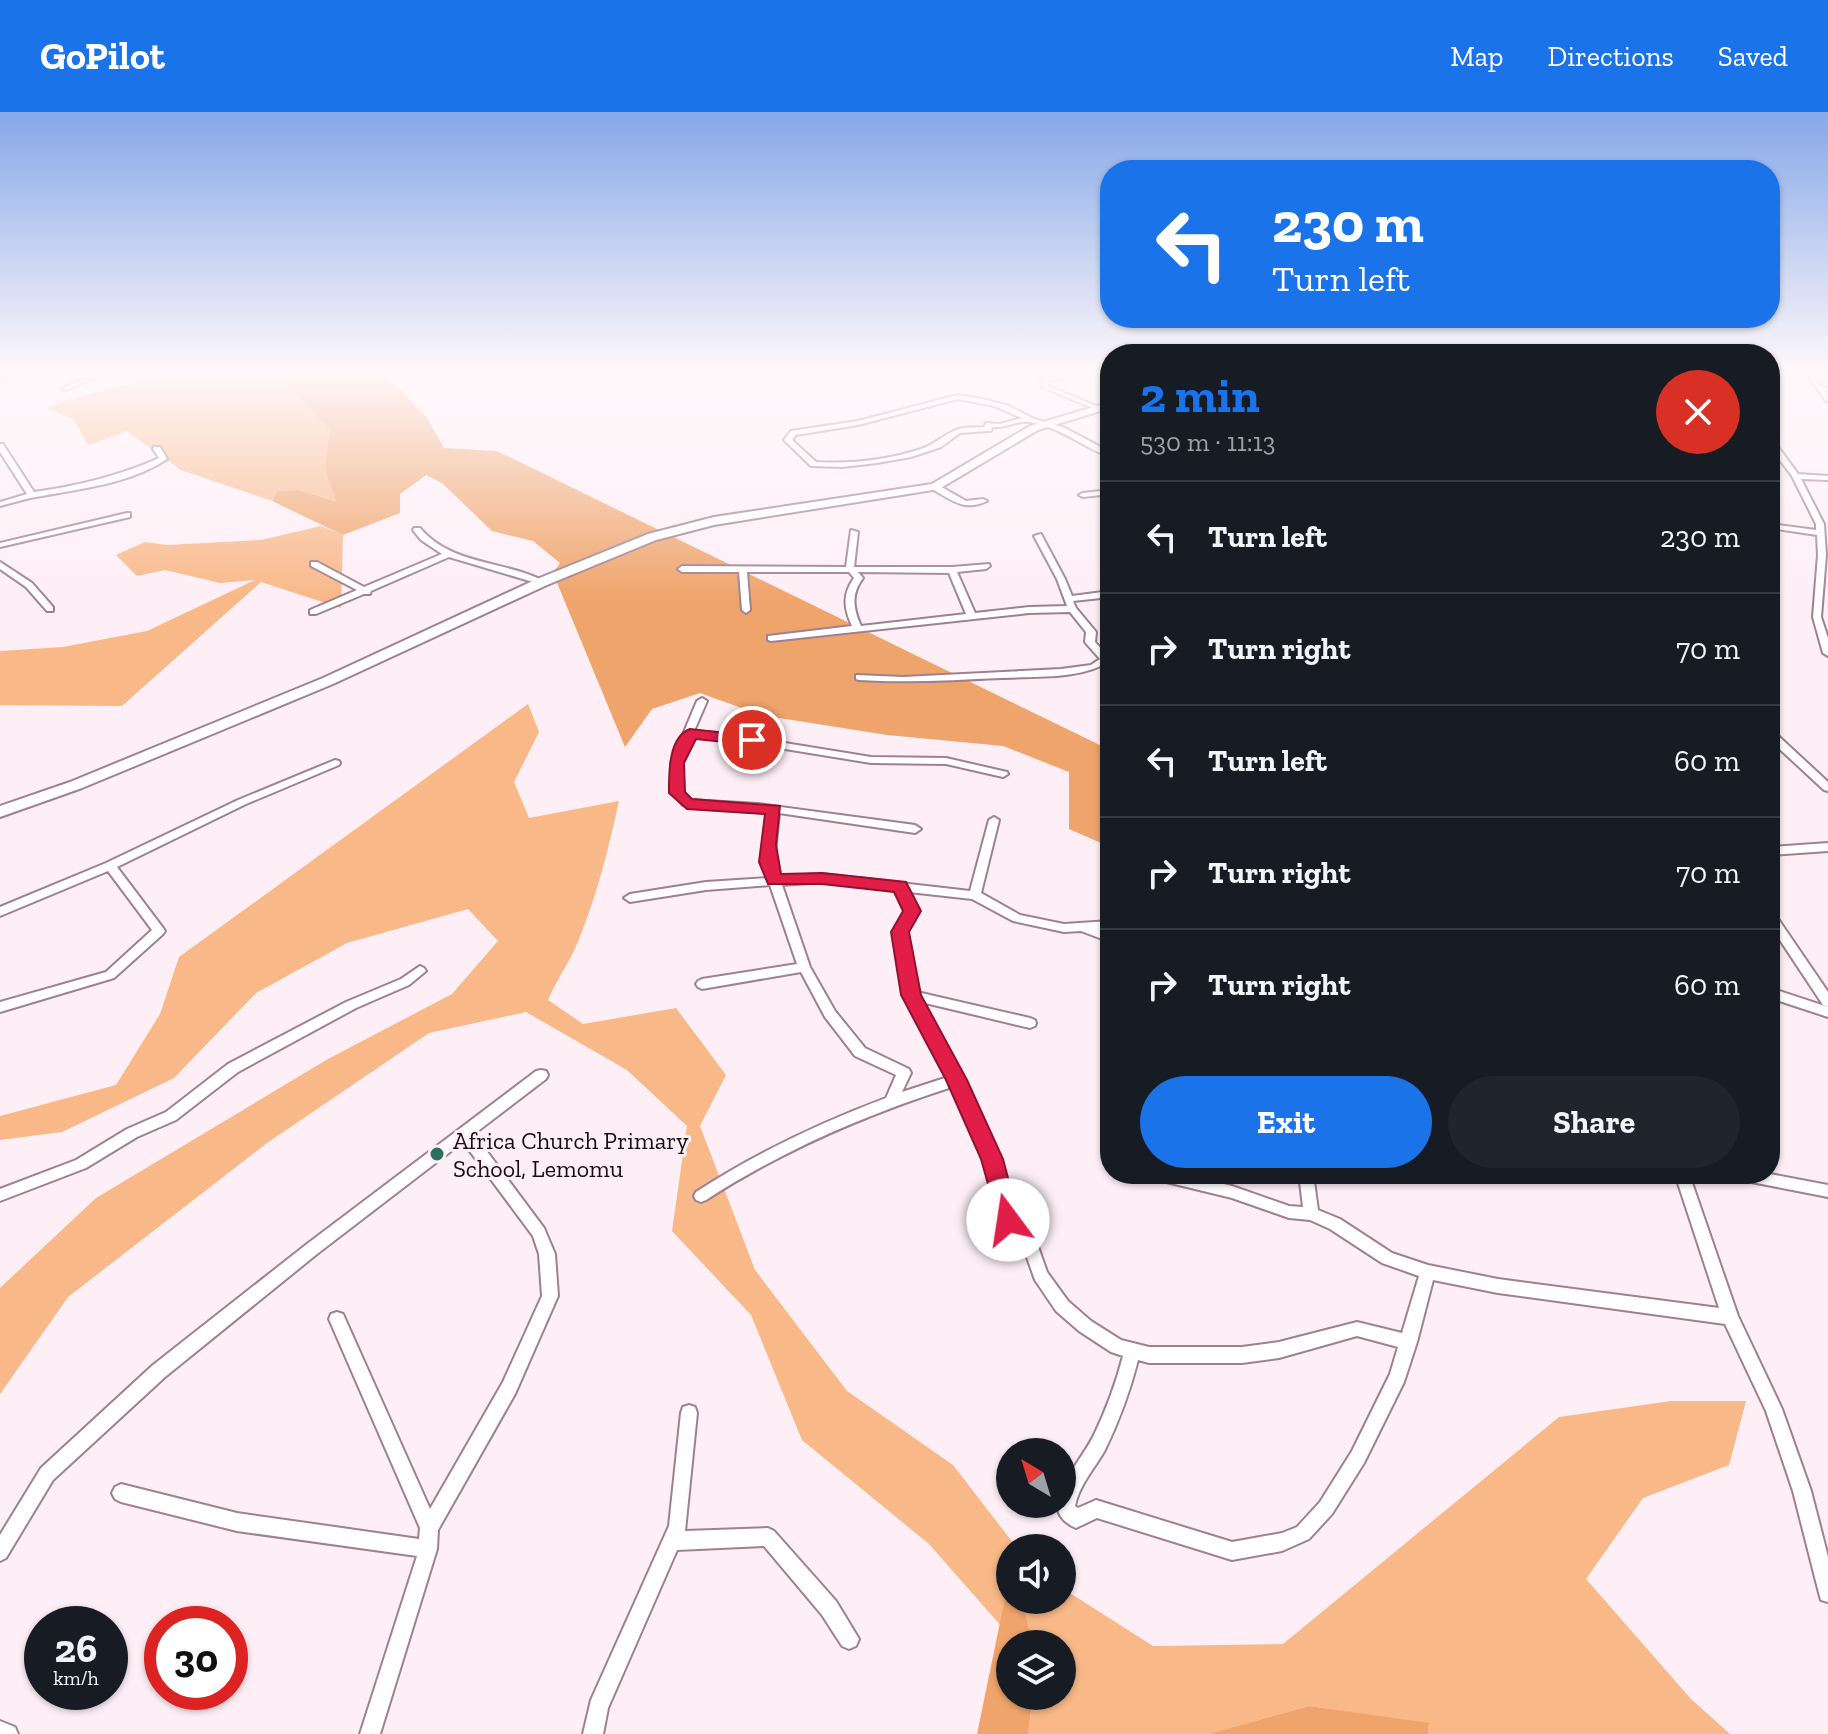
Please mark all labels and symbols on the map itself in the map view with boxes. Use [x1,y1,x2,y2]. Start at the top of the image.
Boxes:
pin [718,706,786,774]
place label: Africa Church Primary School, Lemomu [453,1126,689,1183]
marker: Africa Church Primary School, Lemomu [428,1145,446,1163]
position arrow [966,1178,1050,1262]
north arrow [996,1438,1076,1518]
speed limit sign: 30 [144,1606,248,1710]

